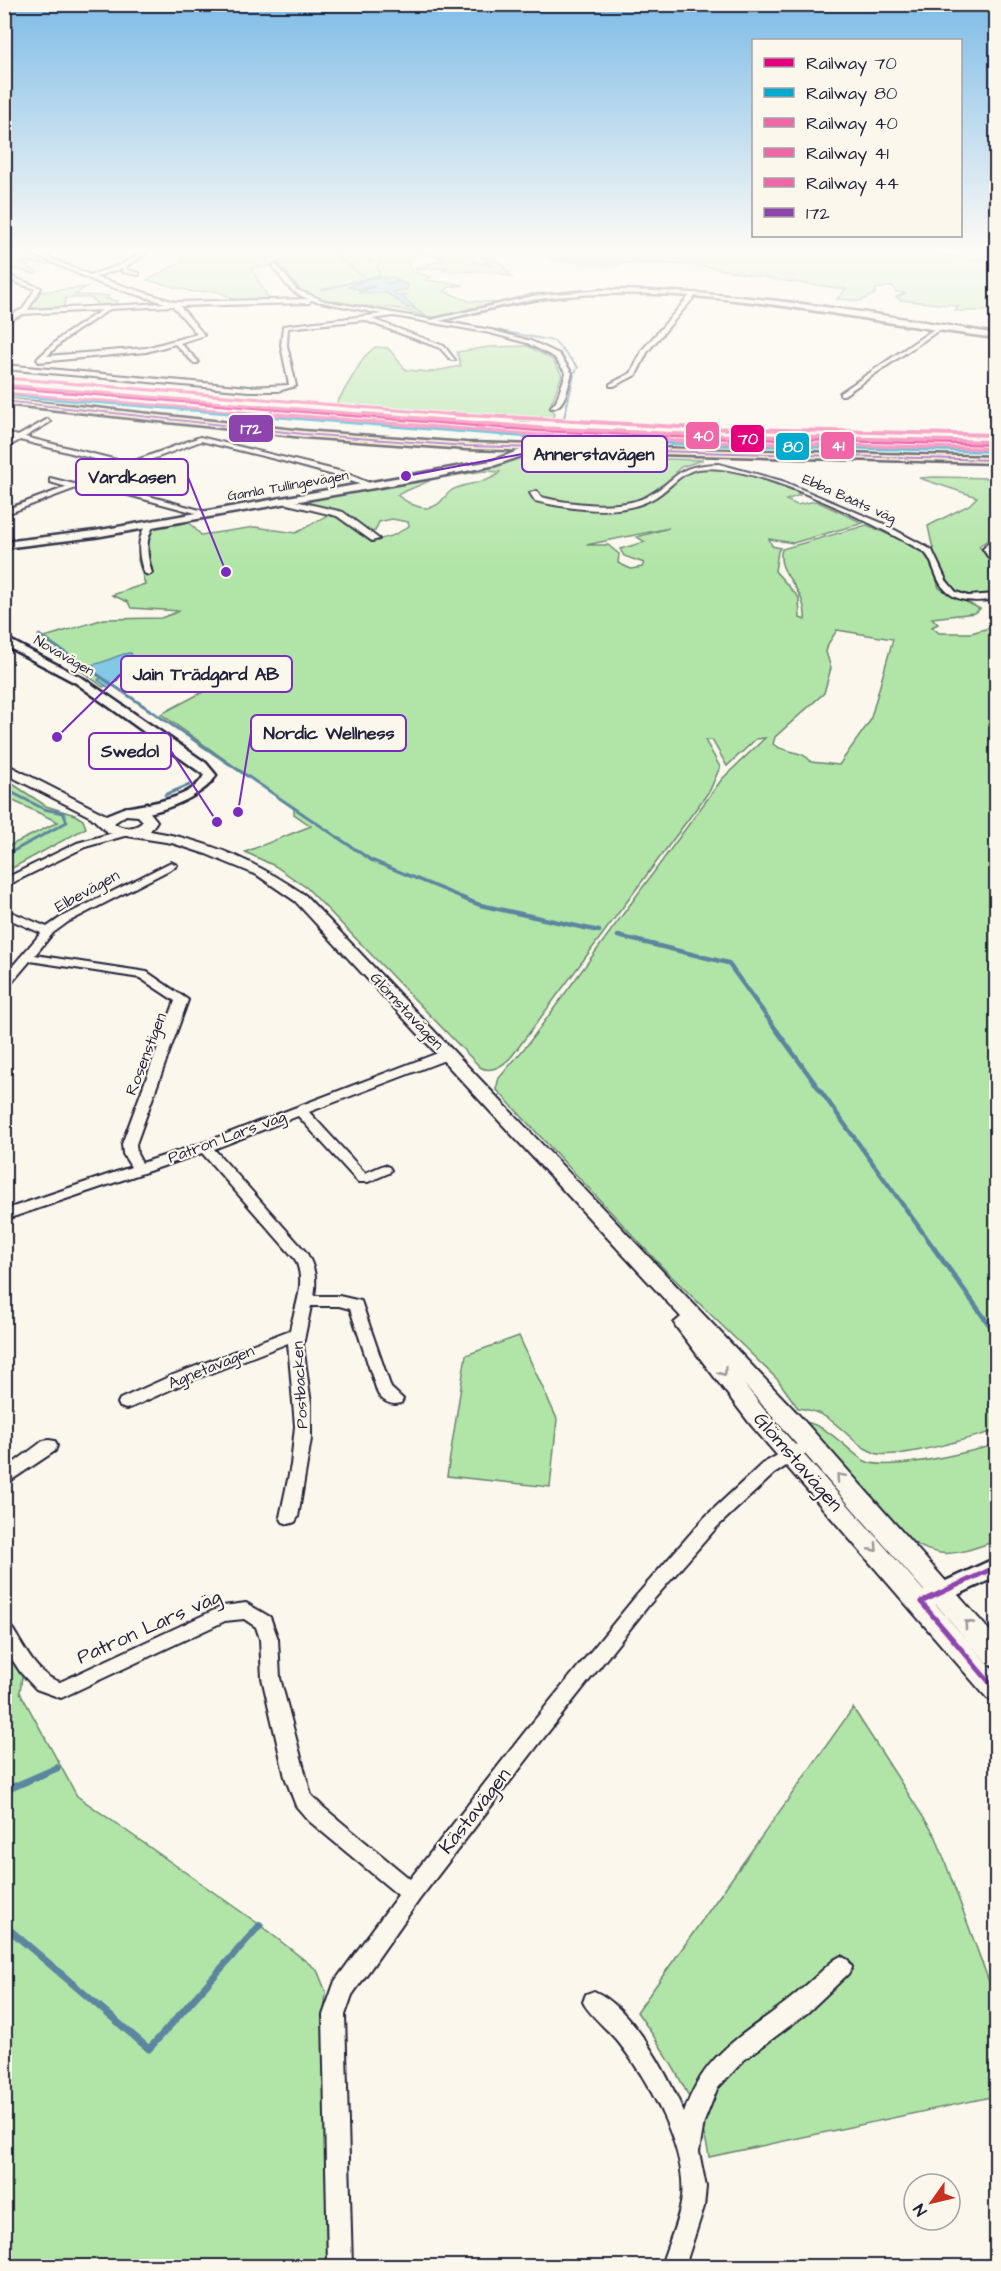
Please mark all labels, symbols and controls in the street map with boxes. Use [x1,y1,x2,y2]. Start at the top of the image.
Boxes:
legend [752,39,962,237]
text: Railway 70 [806,51,897,77]
text: Railway 80 [806,81,897,107]
text: Railway 40 [806,111,898,137]
text: Railway 41 [806,141,889,167]
text: Railway 44 [806,171,899,197]
text: 172 [806,201,830,226]
line badge: 172 [228,414,274,443]
text: 172 [240,418,262,440]
line badge: 40 [685,421,720,450]
line badge: 70 [730,424,765,453]
text: 40 [693,425,713,447]
text: 70 [737,428,758,450]
line badge: 41 [820,431,855,460]
line badge: 80 [775,432,810,461]
text: 41 [832,435,845,457]
callout: Annerstavägen [522,436,667,472]
text: 80 [783,436,803,458]
text: Annerstavägen [533,442,655,468]
callout: Vårdkasen [76,459,188,495]
text: Vårdkasen [87,465,176,490]
street label: Gamla Tullingevägen [226,465,350,507]
street label: Ebba Bååts väg [799,469,899,529]
street label: Novavägen [30,631,98,681]
callout: Jain Trädgård AB [121,656,292,692]
text: Jain Trädgård AB [132,662,279,688]
callout: Nordic Wellness [251,715,406,751]
text: Nordic Wellness [263,721,395,746]
callout: Swedol [89,733,171,769]
text: Swedol [100,739,159,764]
street label: Elbevägen [51,864,124,919]
street label: Glömstavägen [364,967,449,1055]
street label: Rosenstigen [120,1009,173,1099]
street label: Patron Lars väg [165,1105,289,1170]
street label: Agnetavägen [165,1340,258,1395]
street label: Postbacken [287,1341,313,1429]
one-way arrow [715,1365,726,1376]
street label: Glömstavägen [746,1406,849,1519]
one-way arrow [836,1473,847,1484]
one-way arrow [867,1541,878,1552]
street label: Patron Lars väg [72,1583,226,1672]
one-way arrow [964,1620,975,1631]
street label: Kästavägen [432,1762,518,1861]
north arrow [902,2172,962,2232]
text: N [908,2200,932,2220]

